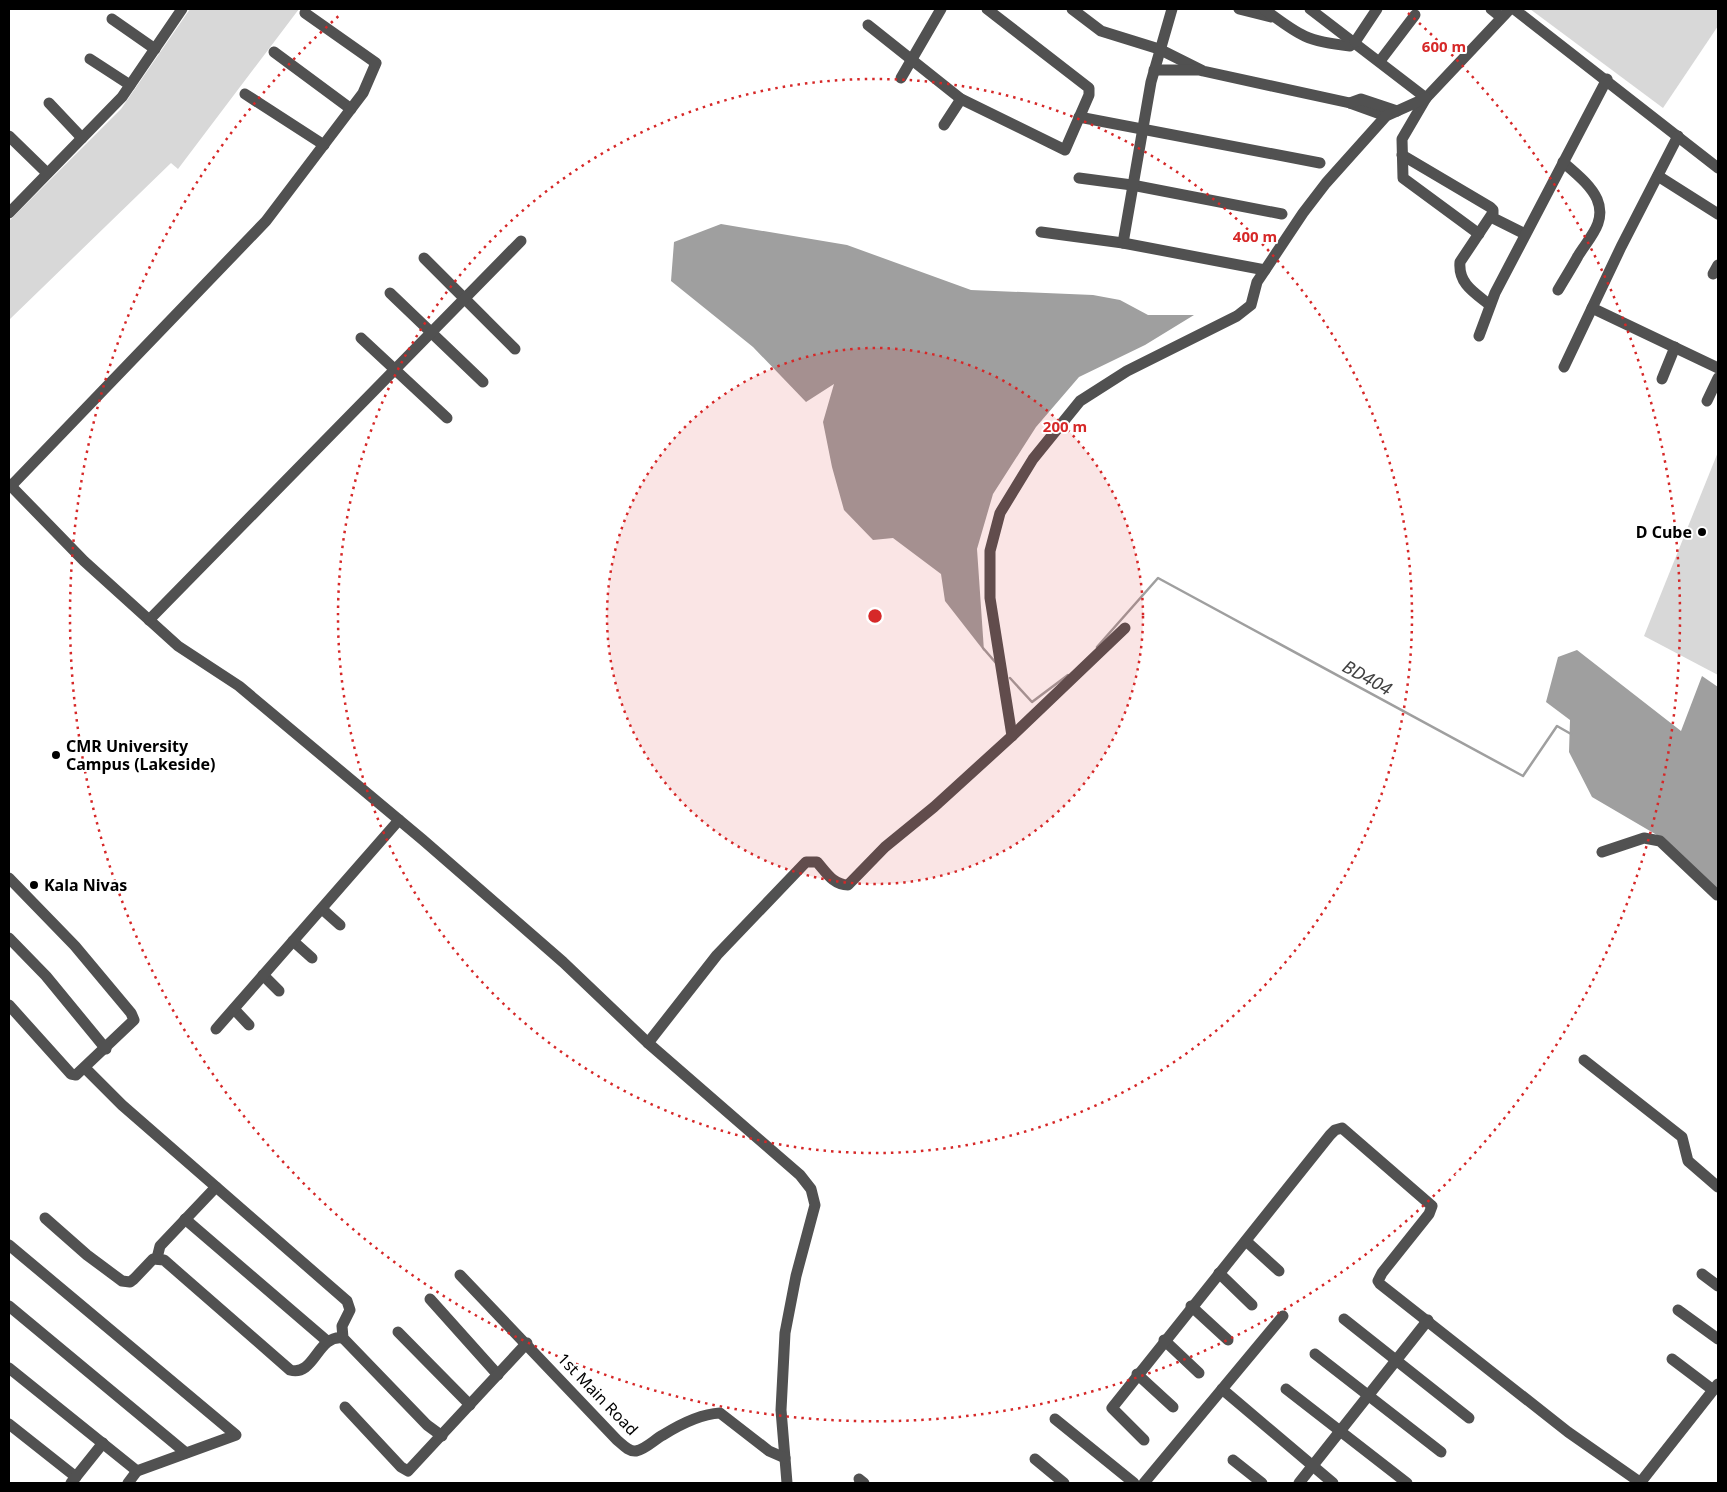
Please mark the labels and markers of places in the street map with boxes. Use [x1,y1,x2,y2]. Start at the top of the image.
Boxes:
place label: D Cube [1636,521,1692,543]
marker: D Cube [1696,526,1708,538]
centre of rings [866,607,884,625]
place label: CMR University Campus (Lakeside) [66,735,216,775]
marker: CMR University Campus (Lakeside) [50,749,62,761]
place label: Kala Nivas [44,874,127,896]
marker: Kala Nivas [28,879,40,891]

